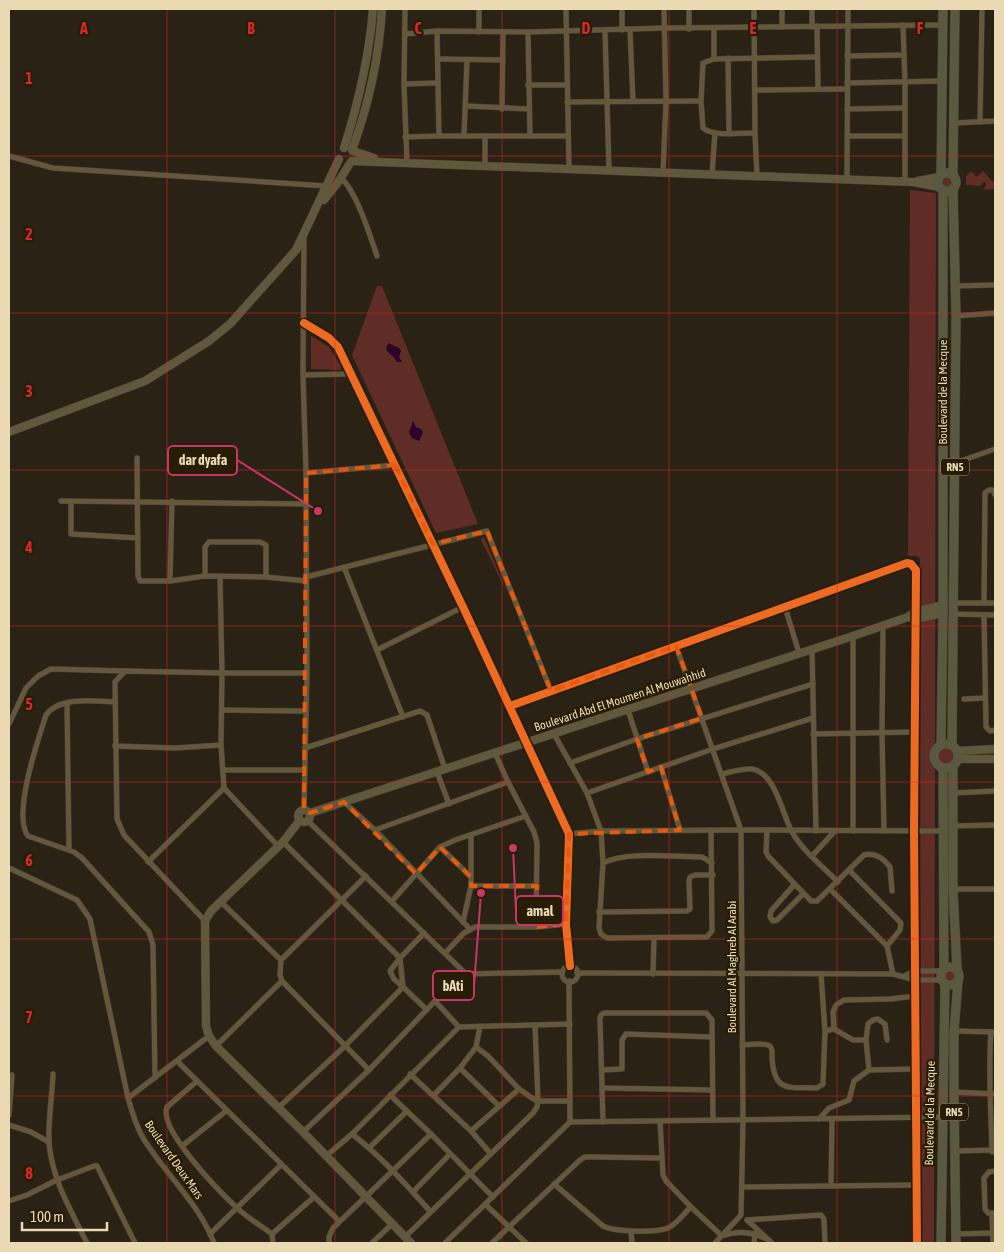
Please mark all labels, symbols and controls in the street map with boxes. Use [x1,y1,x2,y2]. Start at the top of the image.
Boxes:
text: A [79,19,88,37]
text: B [247,19,255,37]
text: C [414,19,422,37]
text: D [582,19,591,37]
text: E [750,19,757,37]
text: F [917,19,924,37]
text: 1 [25,69,33,87]
text: 2 [25,225,33,243]
street label: Boulevard de la Mecque [936,340,950,444]
text: 3 [25,382,33,400]
callout: dar dyafa [168,446,237,475]
text: dar dyafa [179,452,228,468]
road number: RN5 [941,458,969,476]
text: 4 [24,538,33,556]
street label: Boulevard Abd El Moumen Al Mouwahhid [532,666,708,734]
text: 5 [25,695,33,713]
text: 6 [25,851,33,869]
callout: amal [516,896,563,925]
street label: Boulevard Al Maghreb Al Arabi [725,901,739,1033]
text: amal [527,903,554,919]
callout: bAti [433,971,474,1000]
text: bAti [443,978,463,994]
text: 7 [25,1008,33,1026]
street label: Boulevard de la Mecque [922,1060,938,1166]
road number: RN5 [940,1104,968,1120]
street label: Boulevard Deux Mars [142,1118,206,1202]
text: 8 [25,1164,33,1182]
scale bar [22,1200,108,1232]
text: 100 m [30,1208,64,1225]

